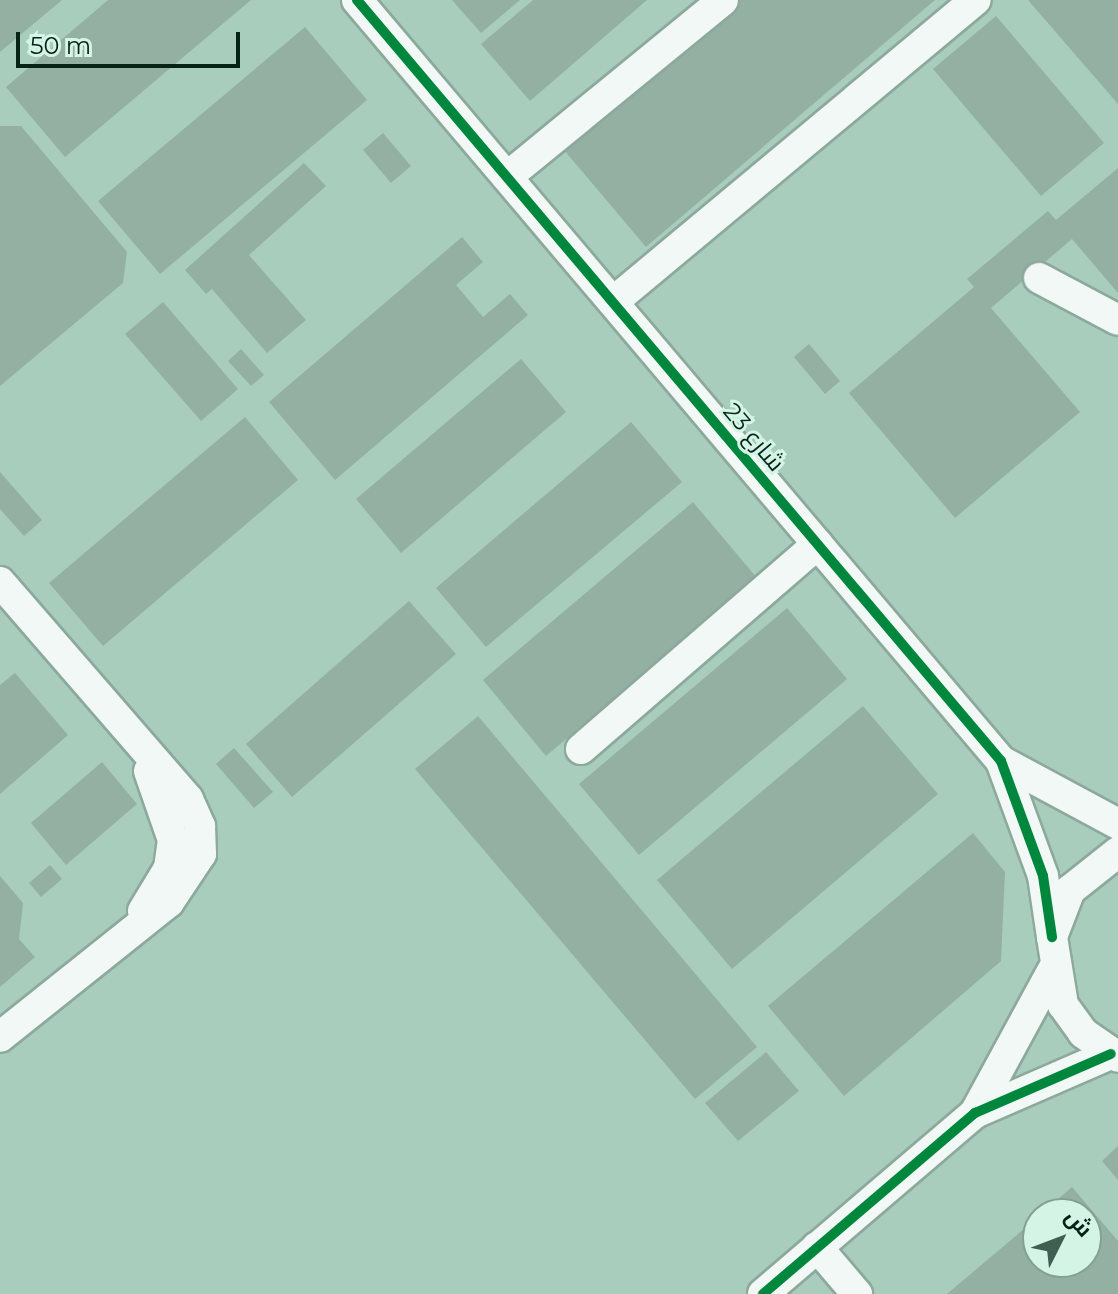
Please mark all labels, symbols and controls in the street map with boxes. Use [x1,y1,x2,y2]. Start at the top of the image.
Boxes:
scale bar [20,16,244,66]
text: 50 m [30,31,91,60]
street label: شارع 23 [717,397,791,477]
north arrow [1022,1198,1102,1278]
text: ش [1059,1203,1098,1242]

